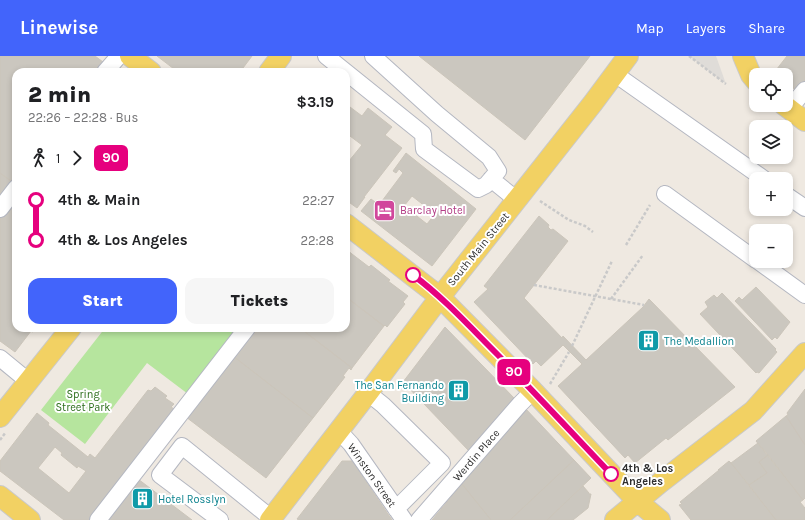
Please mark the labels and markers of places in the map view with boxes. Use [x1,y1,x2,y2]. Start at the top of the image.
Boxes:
hotel icon: Barclay Hotel [372,197,398,223]
place label: Barclay Hotel [400,204,466,217]
unlabelled marker [405,267,421,283]
building icon: The Medallion [636,328,662,354]
place label: The Medallion [664,335,734,348]
building icon: The San Fernando Building [446,378,472,404]
place label: The San Fernando Building [355,379,445,405]
place label: 4th & Los Angeles [622,462,674,488]
marker: 4th & Los Angeles [603,466,619,482]
building icon: Hotel Rosslyn [130,486,156,512]
place label: Hotel Rosslyn [158,493,226,506]

